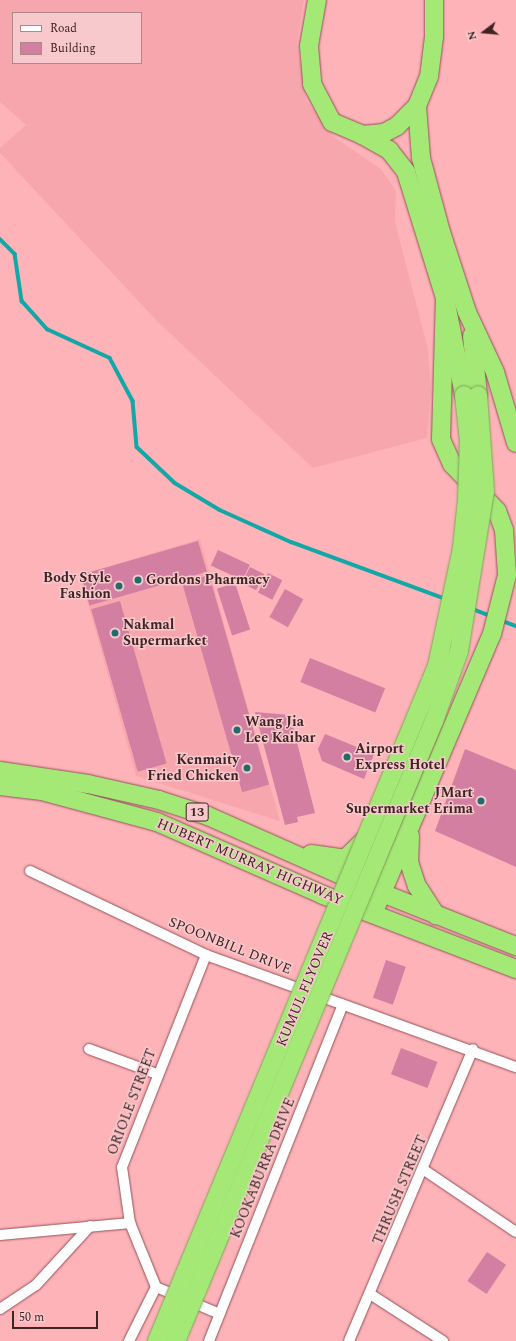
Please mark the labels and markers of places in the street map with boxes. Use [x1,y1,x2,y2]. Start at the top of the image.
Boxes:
place label: Body Style Fashion [43,570,111,602]
place label: Gordons Pharmacy [146,572,269,588]
marker: Gordons Pharmacy [133,575,143,585]
marker: Body Style Fashion [114,581,124,591]
place label: Nakmal Supermarket [123,617,207,650]
marker: Nakmal Supermarket [110,628,120,638]
place label: Wang Jia Lee Kaibar [245,714,315,746]
marker: Wang Jia Lee Kaibar [232,725,242,735]
place label: Airport Express Hotel [355,741,445,774]
place label: Kenmaity Fried Chicken [147,752,239,784]
marker: Airport Express Hotel [342,752,352,762]
marker: Kenmaity Fried Chicken [242,763,252,773]
place label: JMart Supermarket Erima [346,785,473,818]
marker: JMart Supermarket Erima [476,796,486,806]

